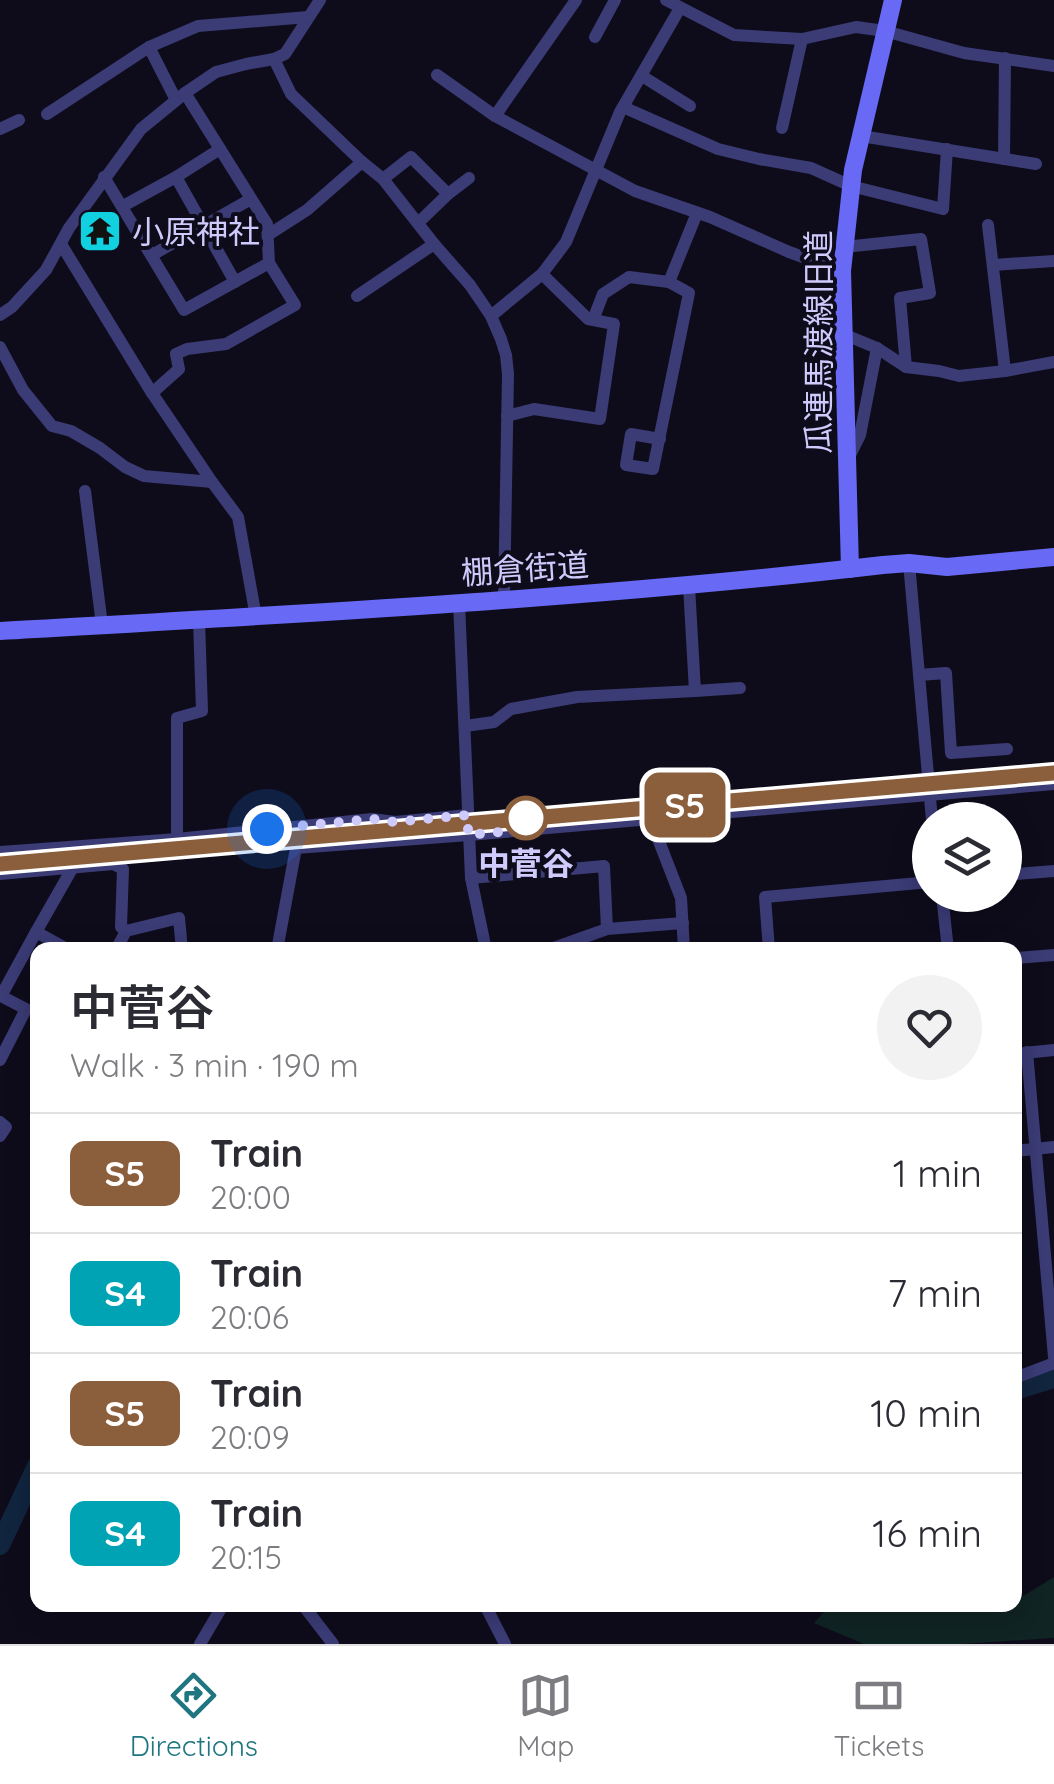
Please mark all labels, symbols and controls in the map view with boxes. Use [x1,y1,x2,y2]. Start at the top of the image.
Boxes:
temple icon: 小原神社 [77,208,123,254]
place label: 小原神社 [132,211,260,251]
street label: 瓜連馬渡線旧道 [798,230,838,454]
street label: 棚倉街道 [460,544,590,592]
line badge: S5 [640,772,730,838]
text: S5 [664,783,706,827]
marker: 中菅谷 [505,797,547,839]
map controls [912,802,1022,912]
button: layers [912,802,1022,912]
your location [242,804,292,854]
place label: 中菅谷 [478,843,574,883]
button: heart [877,975,982,1080]
text: 中菅谷 [70,977,214,1037]
text: Walk · 3 min · 190 m [70,1045,359,1085]
text: Train [210,1129,303,1177]
text: 1 min [893,1149,982,1197]
text: S5 [104,1151,146,1195]
text: 20:00 [210,1177,291,1217]
text: Train [210,1249,303,1297]
text: 7 min [887,1269,982,1317]
text: S4 [104,1271,146,1315]
text: 20:06 [210,1297,289,1337]
text: Train [210,1369,303,1417]
text: 10 min [870,1389,982,1437]
text: S5 [104,1391,146,1435]
text: 20:09 [210,1417,290,1457]
text: Train [210,1489,303,1537]
text: 16 min [872,1509,982,1557]
text: S4 [104,1511,146,1555]
text: 20:15 [210,1537,282,1577]
tab: Directions [130,1668,258,1763]
tab: Map [517,1668,574,1763]
tab: Tickets [834,1668,924,1763]

